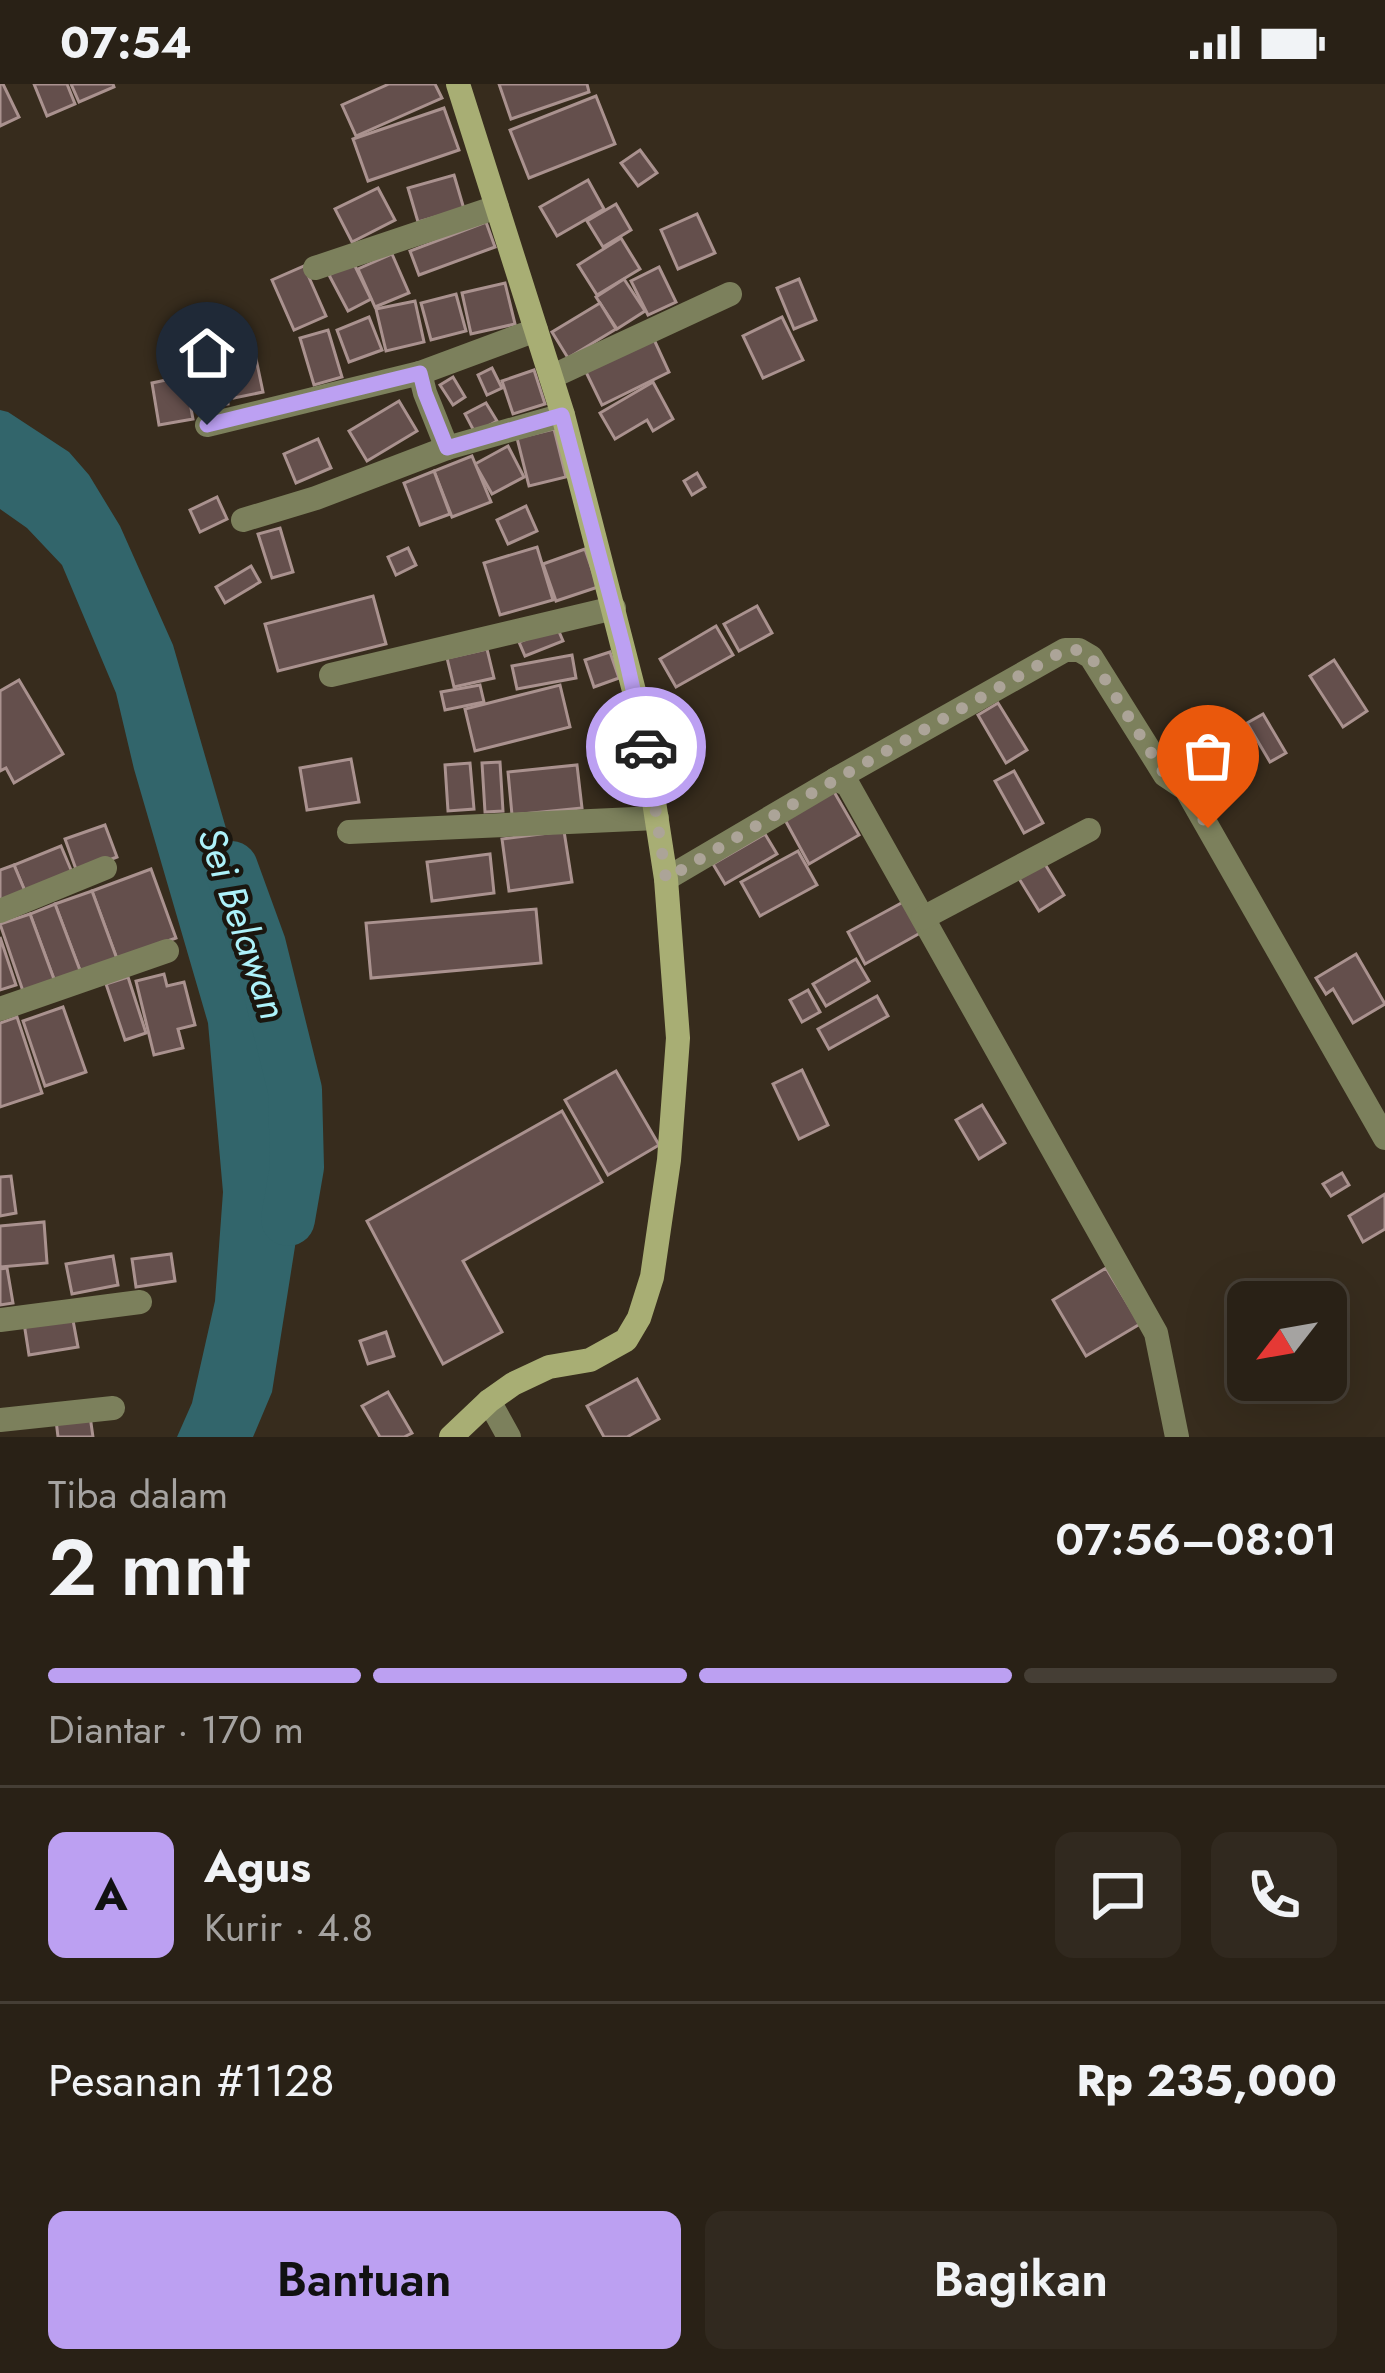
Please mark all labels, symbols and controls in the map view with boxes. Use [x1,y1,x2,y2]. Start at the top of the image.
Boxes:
text: 07:54 [60,10,192,75]
pin [156,302,258,425]
icon: home [174,320,240,386]
courier [586,687,706,807]
pin [1157,705,1259,828]
icon: car [613,714,679,780]
icon: bag [1175,723,1241,789]
water label: Sei Belawan [183,819,302,1027]
north arrow [1227,1281,1347,1401]
map controls [1227,1281,1347,1401]
text: Tiba dalam [48,1466,228,1523]
text: 07:56–08:01 [1055,1507,1337,1572]
text: 2 mnt [48,1512,250,1624]
text: Diantar · 170 m [48,1701,304,1758]
button: chat [1055,1832,1181,1958]
button: phone [1211,1832,1337,1958]
text: Agus [204,1834,311,1899]
text: A [94,1862,128,1927]
text: Kurir · 4.8 [204,1899,373,1956]
text: Pesanan #1128 [48,2048,335,2113]
text: Rp 235,000 [1076,2048,1337,2113]
button: Bantuan [48,2211,681,2349]
button: Bagikan [705,2211,1337,2349]

